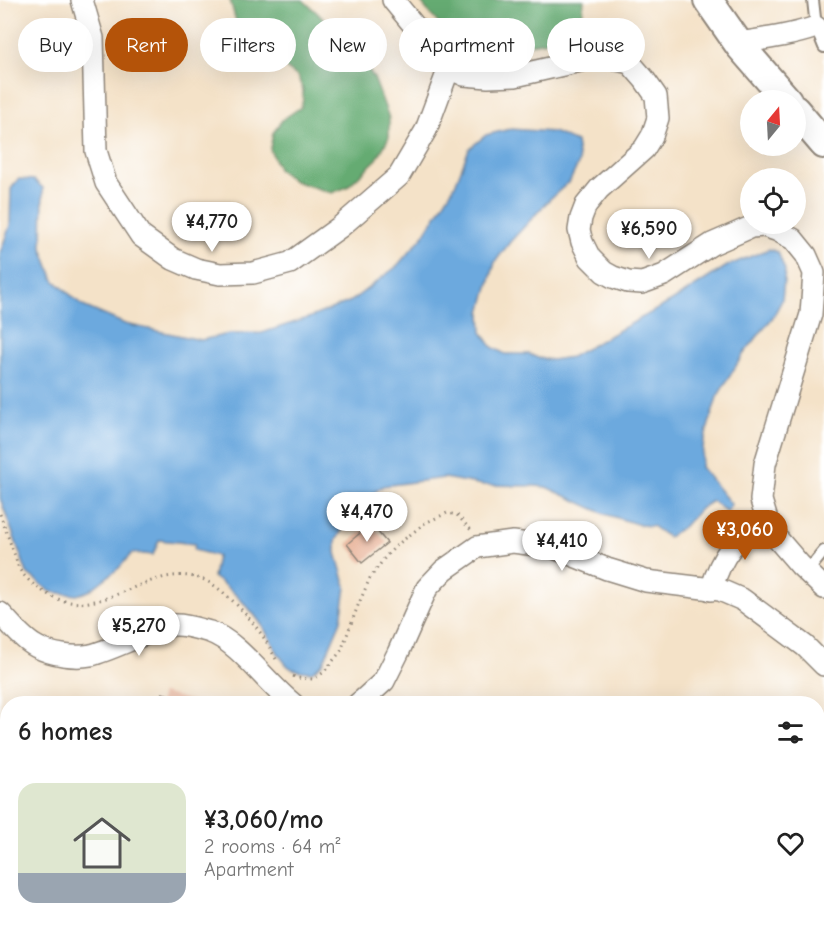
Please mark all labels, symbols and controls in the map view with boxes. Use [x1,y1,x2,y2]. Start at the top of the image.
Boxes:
chip: Buy [18,18,93,72]
chip: Rent [105,18,188,72]
chip: Filters [200,18,296,72]
chip: New [308,18,387,72]
chip: Apartment [399,18,535,72]
chip: House [547,18,645,72]
north arrow [740,90,806,156]
map controls [740,90,806,234]
button: locate [740,168,806,234]
pin: ¥4,770 [163,202,261,253]
pin: ¥6,590 [600,209,698,260]
text: ¥4,770 [186,210,238,233]
text: ¥6,590 [621,217,677,240]
pin: ¥4,470 [318,492,416,543]
text: ¥4,470 [341,500,393,523]
pin: ¥3,060 [696,510,794,561]
text: ¥3,060 [717,518,773,541]
pin: ¥4,410 [513,521,611,572]
text: ¥4,410 [536,529,588,552]
pin: ¥5,270 [90,606,188,657]
text: ¥5,270 [112,614,166,637]
icon: filters [774,716,807,749]
text: 6 homes [18,717,113,747]
text: ¥3,060/mo [204,805,323,835]
icon: home [66,807,138,879]
icon: heart [774,827,807,860]
text: 2 rooms · 64 m² [204,835,340,858]
text: Apartment [204,858,294,881]

